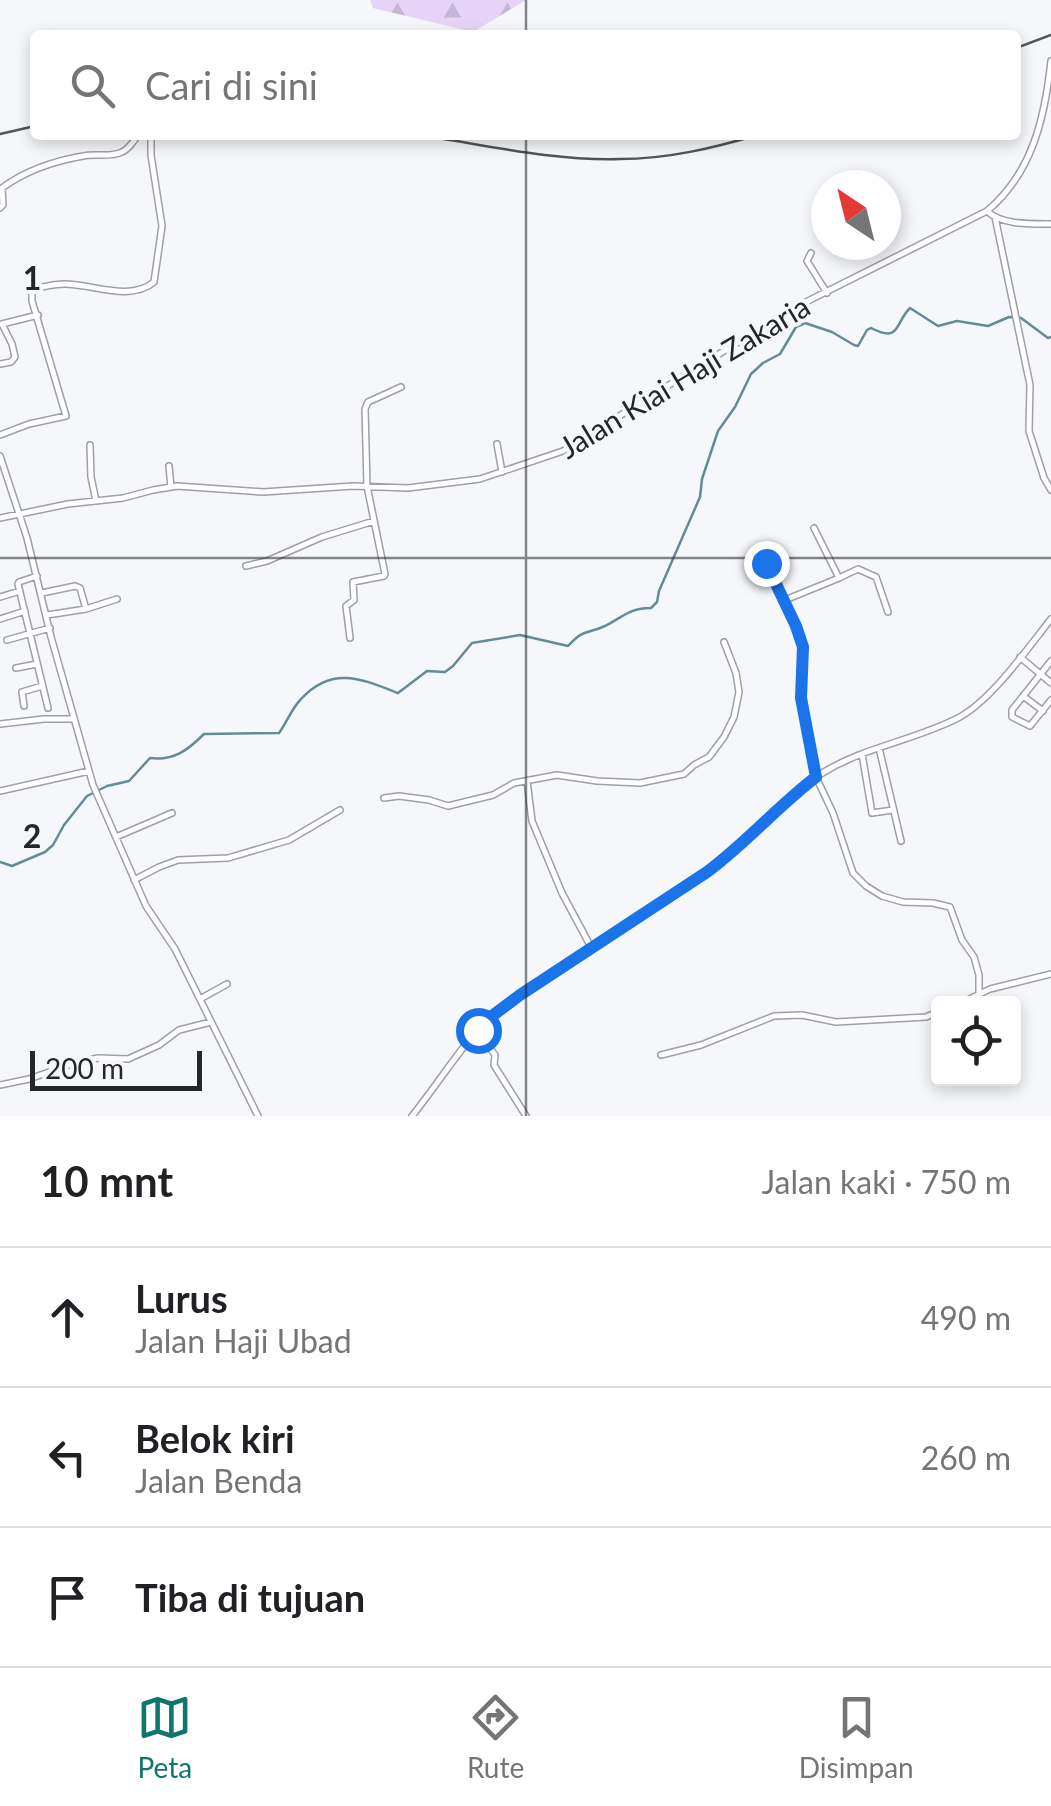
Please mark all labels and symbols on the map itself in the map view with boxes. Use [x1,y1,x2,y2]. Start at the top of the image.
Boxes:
north arrow [811,170,901,260]
text: 1 [23,258,41,297]
street label: Jalan Kiai Haji Zakaria [552,287,816,465]
route end [744,541,790,587]
text: 2 [23,816,41,855]
route start [456,1008,502,1054]
scale bar [30,1046,202,1090]

